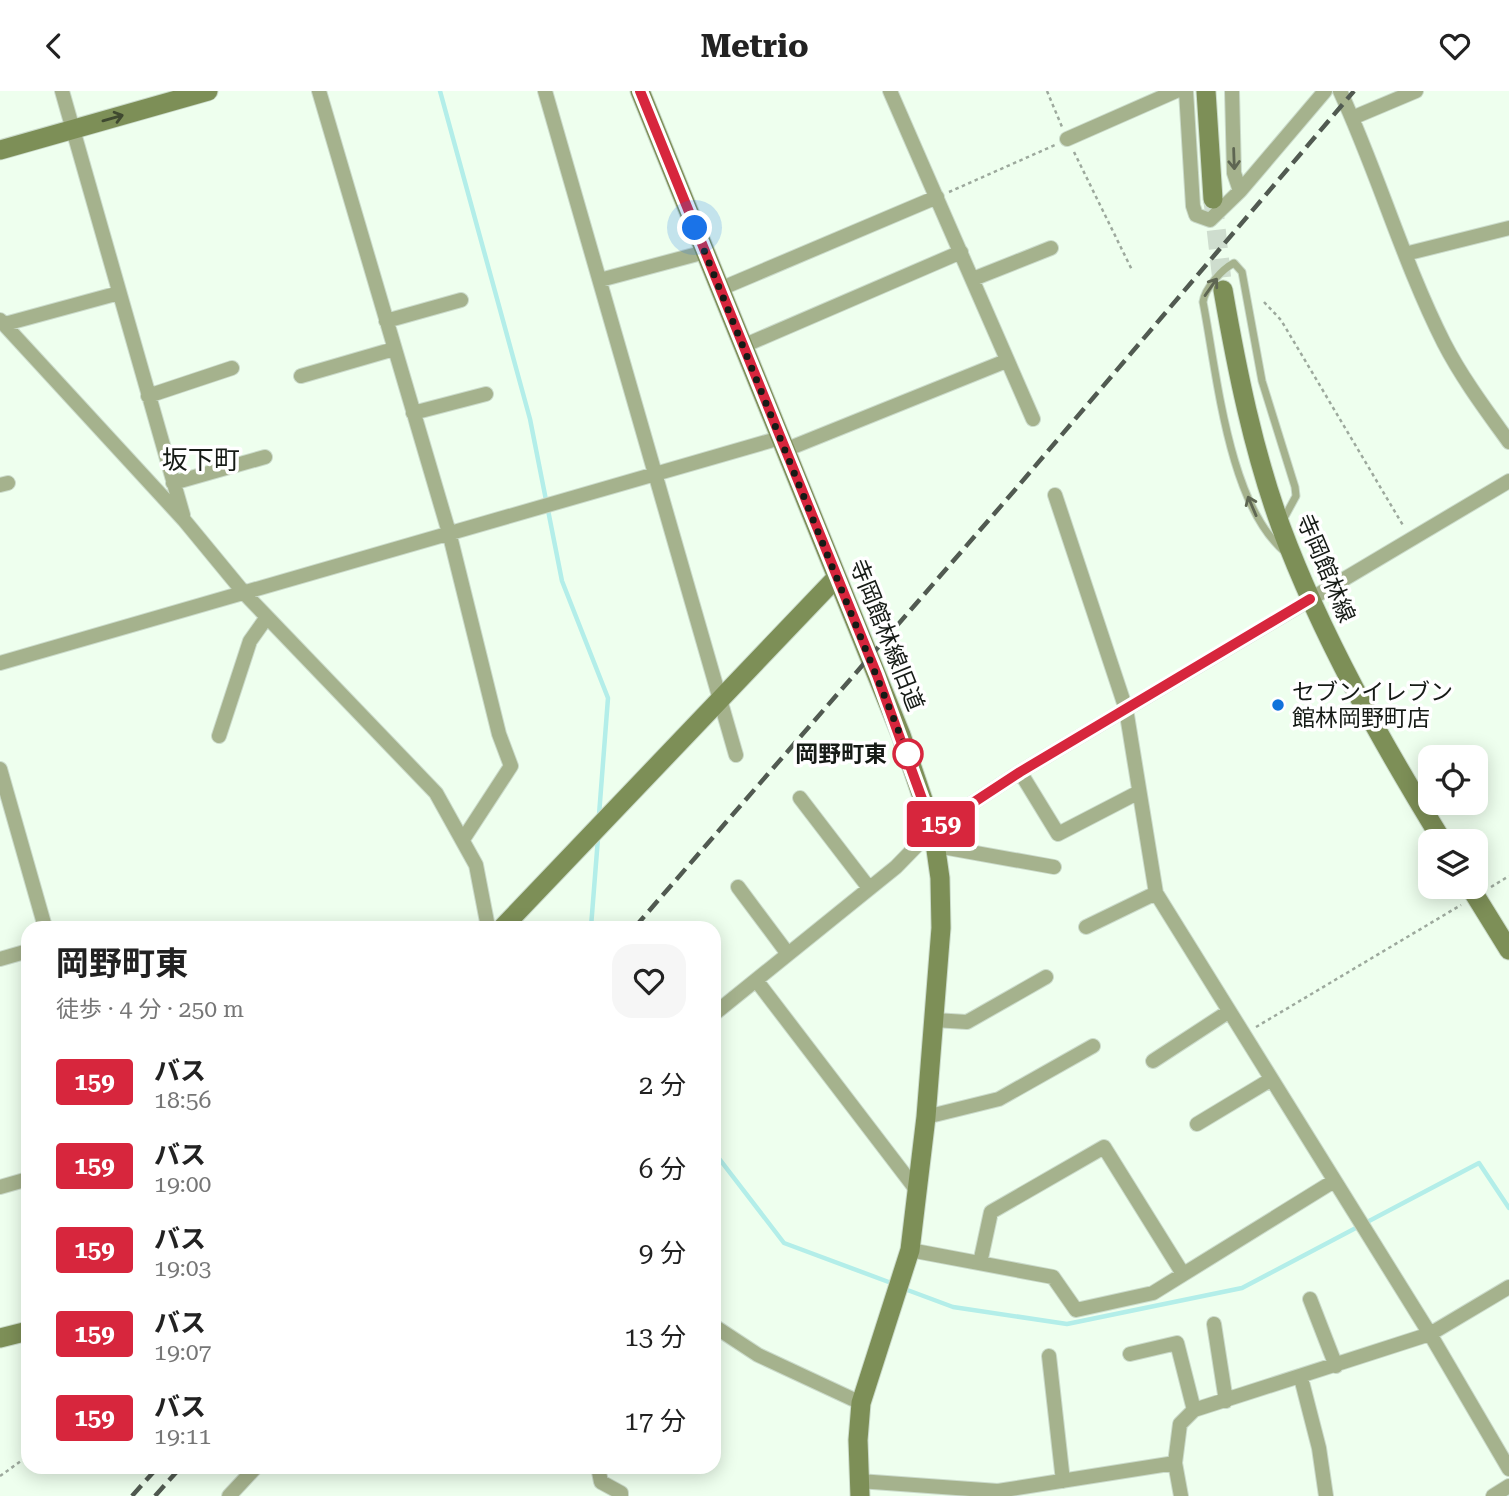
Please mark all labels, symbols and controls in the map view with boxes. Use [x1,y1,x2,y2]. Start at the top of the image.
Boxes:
icon: back [35,27,73,65]
text: Metrio [700,27,809,65]
icon: heart [1436,27,1474,65]
one-way arrow [102,110,124,123]
one-way arrow [1227,147,1241,170]
your location [677,210,712,245]
one-way arrow [1203,278,1218,297]
district label: 坂下町 [162,445,240,475]
one-way arrow [1244,496,1257,517]
street label: 寺岡館林線 [1291,510,1360,626]
street label: 寺岡館林線旧道 [844,555,929,715]
place label: セブンイレブン 館林岡野町店 [1292,679,1453,732]
marker: セブンイレブン 館林岡野町店 [1270,697,1286,713]
marker: 岡野町東 [893,739,923,769]
place label: 岡野町東 [795,741,887,768]
map controls [1418,745,1488,899]
button: locate [1418,745,1488,815]
line badge: 159 [901,801,981,847]
text: 159 [921,810,961,838]
button: layers [1418,829,1488,899]
text: 岡野町東 [56,944,188,983]
button: heart [612,944,686,1018]
text: 徒歩 · 4 分 · 250 m [56,996,244,1023]
text: バス [154,1056,206,1086]
text: 159 [74,1068,115,1096]
text: 2 分 [639,1070,686,1100]
text: 18:56 [154,1087,211,1114]
text: バス [154,1140,206,1170]
text: 159 [74,1152,115,1180]
text: 6 分 [639,1154,686,1184]
text: 19:00 [154,1171,211,1198]
text: バス [154,1224,206,1254]
text: 159 [74,1236,115,1264]
text: 9 分 [639,1238,686,1268]
text: 19:03 [154,1255,211,1282]
text: バス [154,1308,206,1338]
text: 159 [74,1320,115,1348]
text: 13 分 [624,1322,686,1352]
text: 19:07 [154,1339,211,1366]
text: バス [154,1392,206,1422]
text: 159 [74,1404,115,1432]
text: 17 分 [624,1406,686,1436]
text: 19:11 [154,1423,211,1450]

